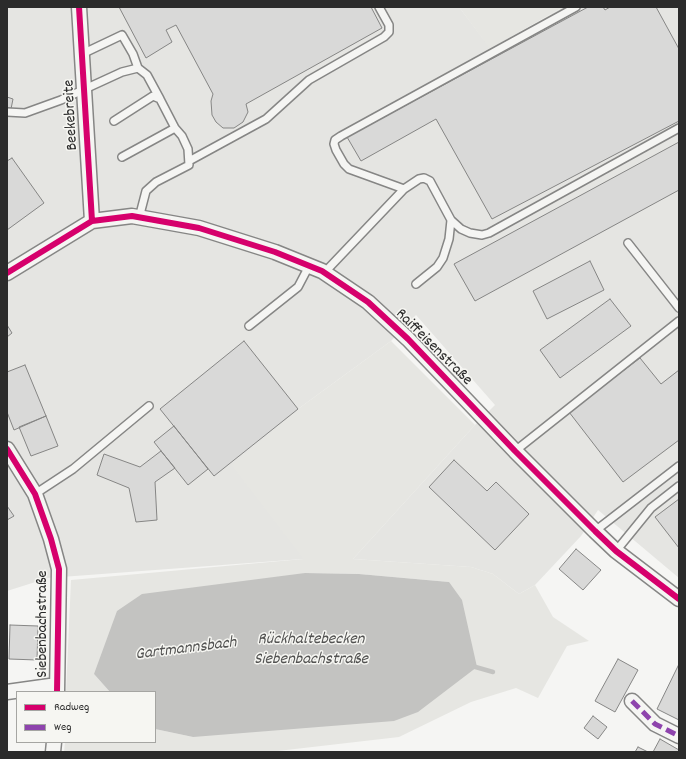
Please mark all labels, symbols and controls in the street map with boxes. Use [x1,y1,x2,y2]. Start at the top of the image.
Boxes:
street label: Beekebreite [61,79,83,151]
street label: Raiffeisenstraße [391,306,475,390]
street label: Siebenbachstraße [34,570,54,678]
water label: Rückhaltebecken Siebenbachstraße [254,631,368,671]
water label: Gartmannsbach [134,634,238,666]
legend [16,691,156,743]
text: Radweg [54,699,89,716]
text: Weg [54,719,71,736]

